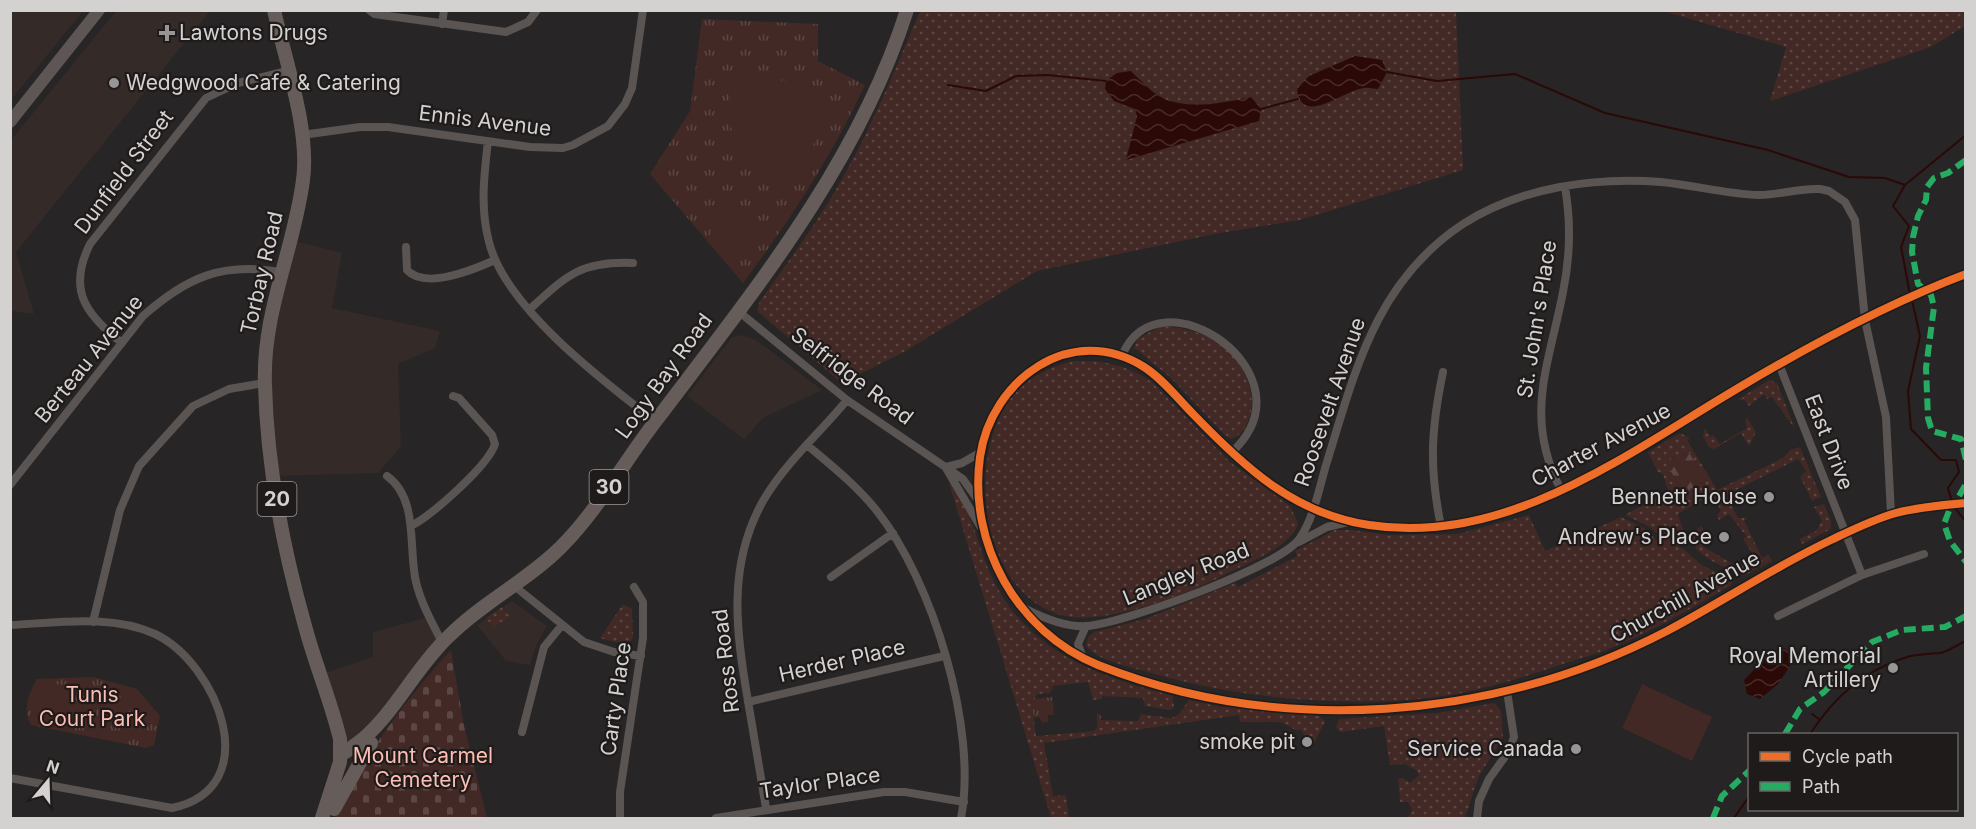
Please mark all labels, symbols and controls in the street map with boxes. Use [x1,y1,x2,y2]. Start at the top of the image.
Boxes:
place label: Lawtons Drugs [179,20,328,45]
marker: Lawtons Drugs [160,26,174,40]
place label: Wedgwood Cafe & Catering [126,70,401,95]
marker: Wedgwood Cafe & Catering [107,76,121,90]
street label: Ennis Avenue [417,100,553,141]
street label: Dunfield Street [69,105,178,238]
street label: Torbay Road [235,209,288,337]
street label: St. John's Place [1512,238,1561,400]
street label: Berteau Avenue [29,290,148,428]
street label: Logy Bay Road [610,308,717,443]
street label: Roosevelt Avenue [1289,314,1370,490]
street label: Selfridge Road [786,322,918,430]
street label: East Drive [1800,390,1859,493]
street label: Charter Avenue [1527,397,1675,492]
road number: 30 [590,470,628,504]
road number: 20 [258,482,296,516]
place label: Bennett House [1611,484,1757,509]
marker: Bennett House [1762,490,1776,504]
place label: Andrew's Place [1558,524,1712,549]
marker: Andrew's Place [1717,530,1731,544]
street label: Langley Road [1119,537,1253,610]
street label: Churchill Avenue [1606,545,1764,648]
street label: Ross Road [707,608,744,714]
street label: Herder Place [776,634,907,687]
street label: Carty Place [595,640,636,758]
place label: Royal Memorial Artillery [1729,643,1881,692]
marker: Royal Memorial Artillery [1886,661,1900,675]
park label: Tunis Court Park [39,682,146,731]
place label: smoke pit [1199,729,1295,754]
legend [1748,733,1958,811]
marker: smoke pit [1300,735,1314,749]
place label: Service Canada [1407,736,1564,761]
marker: Service Canada [1569,742,1583,756]
park label: Mount Carmel Cemetery [353,743,493,792]
text: Cycle path [1802,746,1893,767]
north arrow [18,751,78,811]
text: N [44,755,62,778]
street label: Taylor Place [758,762,882,803]
text: Path [1802,776,1840,797]

